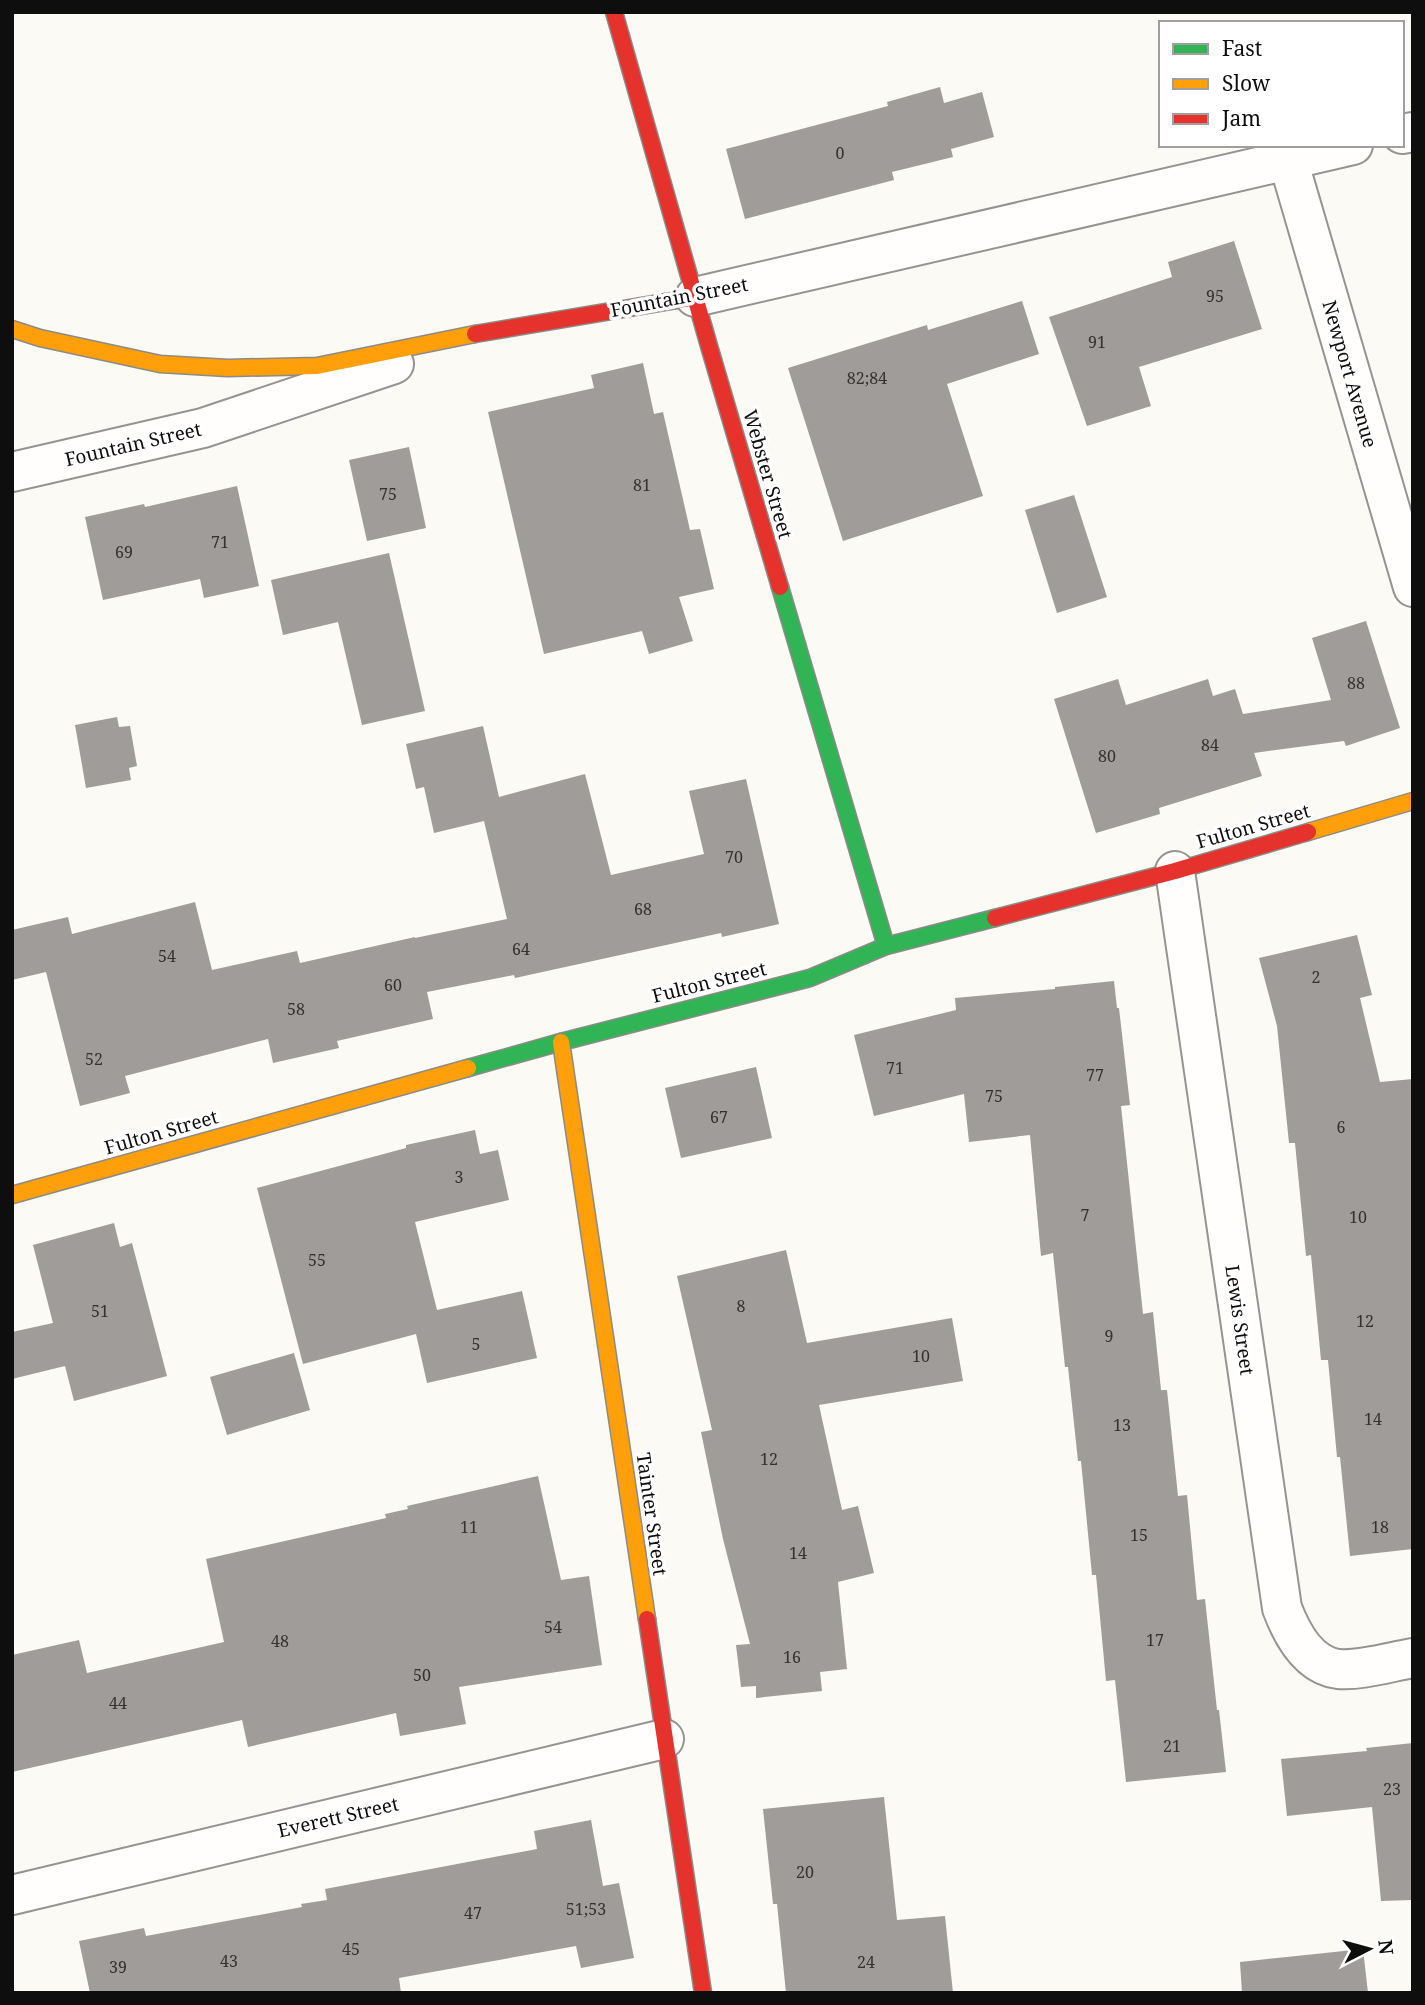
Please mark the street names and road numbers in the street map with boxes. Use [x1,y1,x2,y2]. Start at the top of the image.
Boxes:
street label: Fountain Street [608,271,750,323]
street label: Newport Avenue [1317,297,1383,451]
street label: Webster Street [737,407,799,542]
street label: Fountain Street [62,416,204,472]
street label: Fulton Street [1193,797,1313,855]
street label: Fulton Street [649,955,769,1009]
street label: Fulton Street [101,1103,221,1161]
street label: Lewis Street [1219,1263,1261,1377]
street label: Tainter Street [631,1451,674,1577]
street label: Everett Street [275,1790,401,1844]

